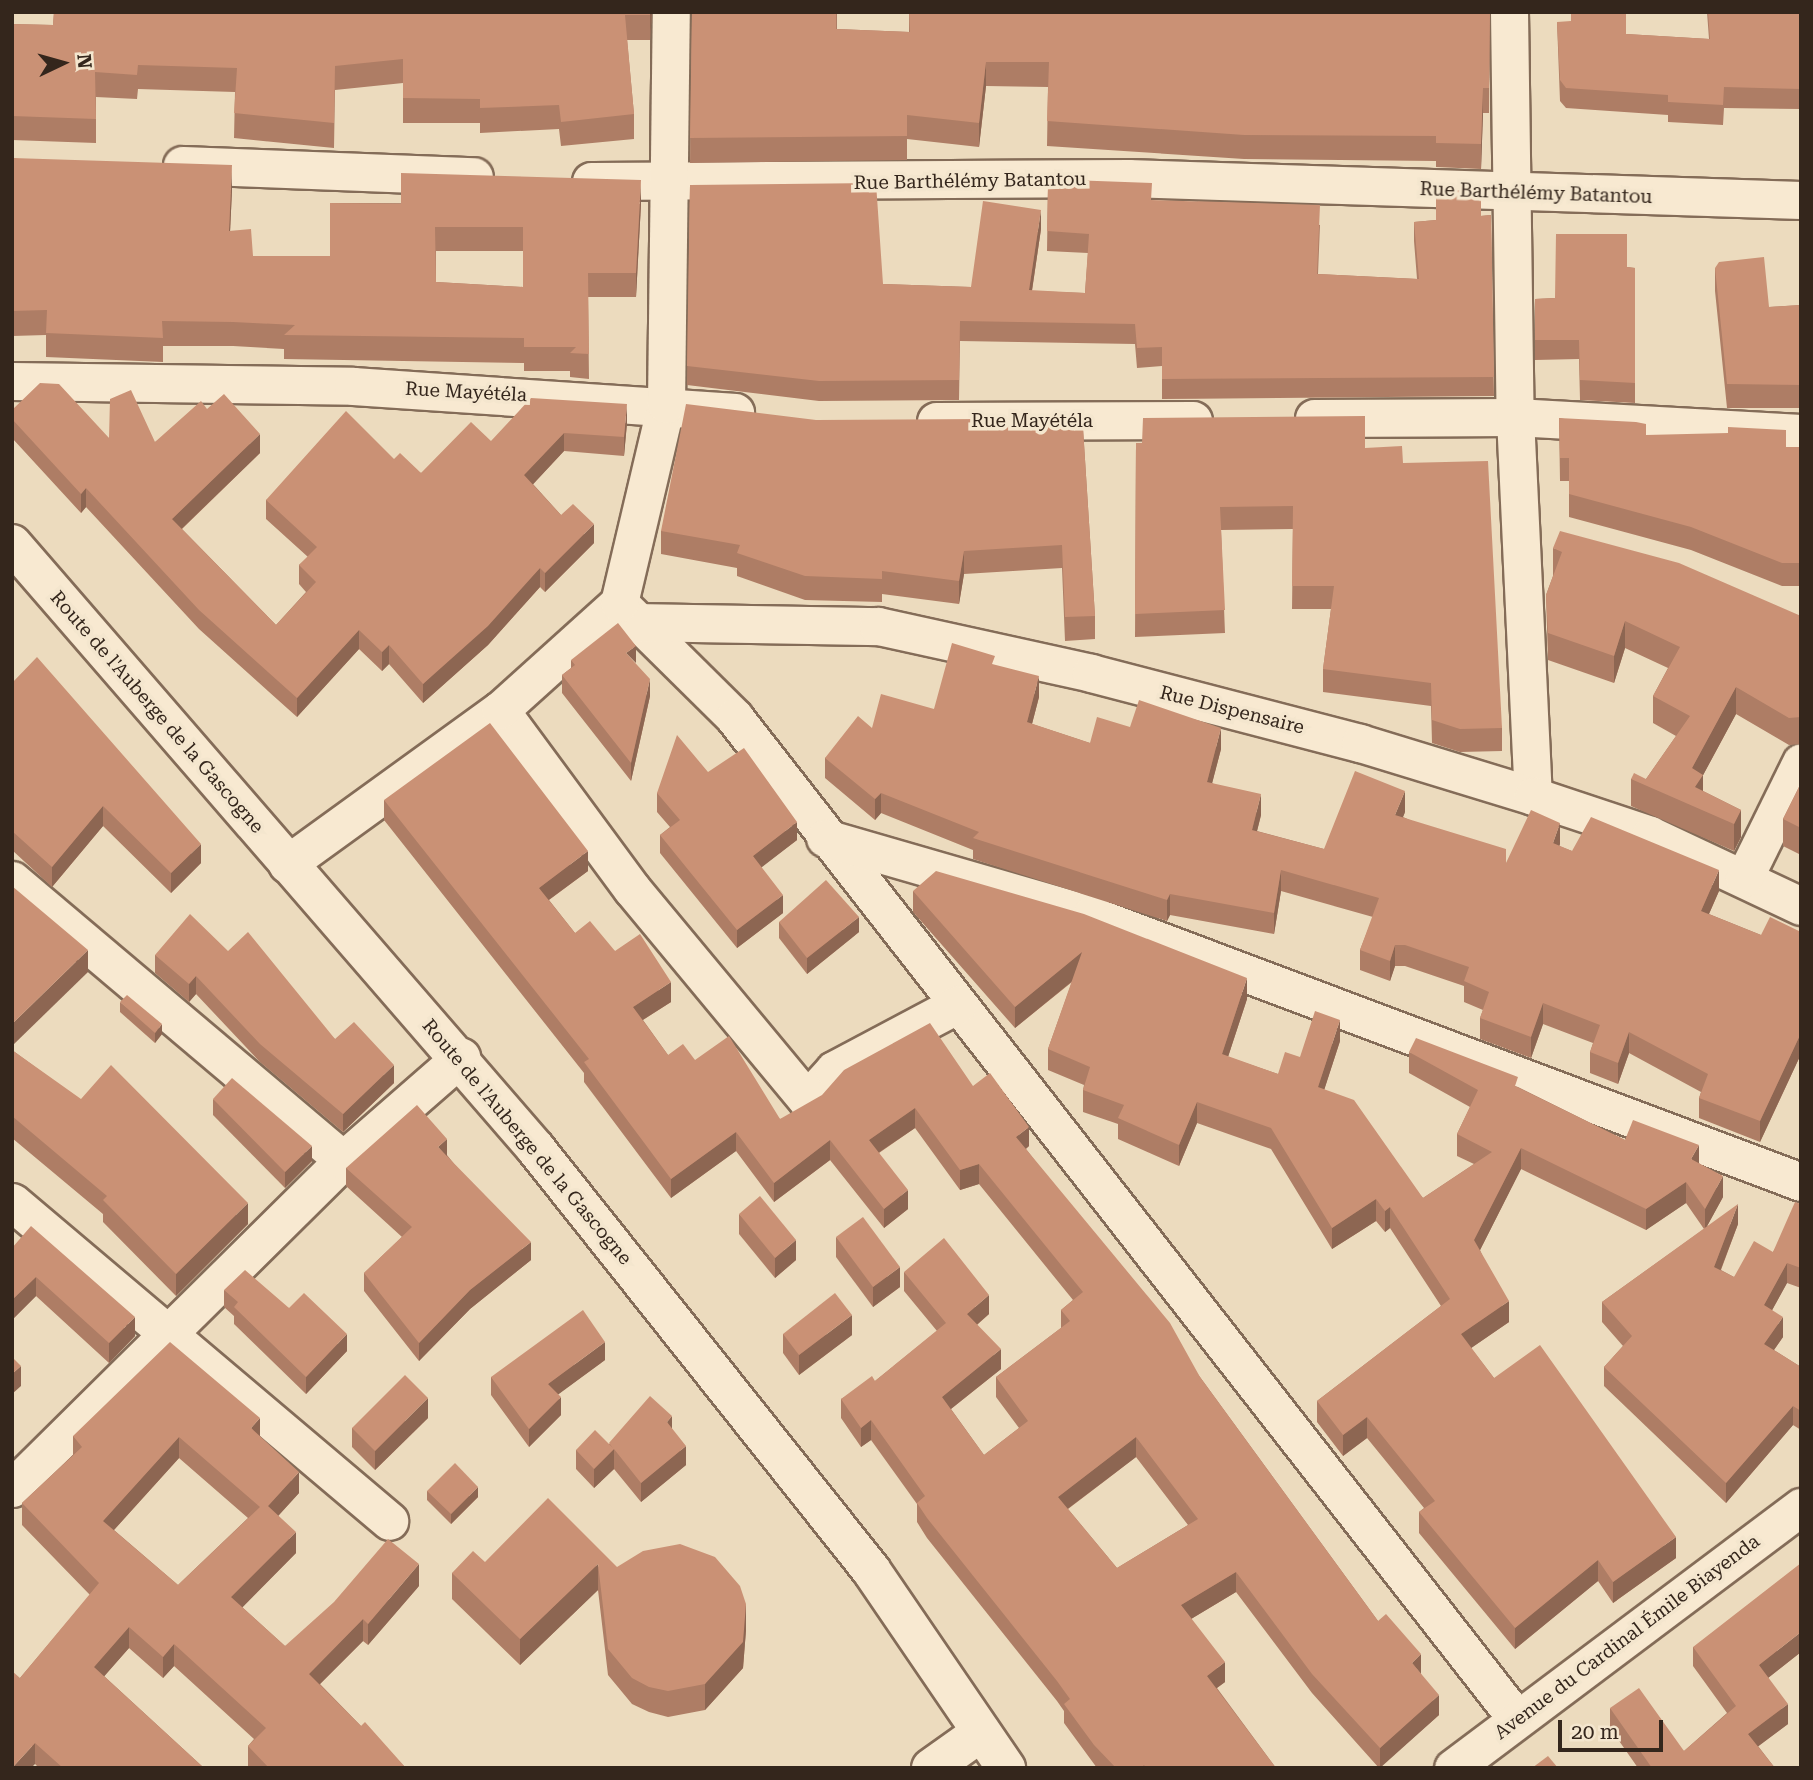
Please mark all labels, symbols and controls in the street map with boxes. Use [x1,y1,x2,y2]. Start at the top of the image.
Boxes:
north arrow [28,28,98,98]
text: N [72,53,97,69]
street label: Rue Barthélémy Batantou [853,168,1087,194]
street label: Rue Barthélémy Batantou [1419,178,1653,208]
street label: Rue Mayétéla [404,377,528,407]
street label: Rue Mayétéla [971,410,1093,432]
street label: Route de l'Auberge de la Gascogne [46,586,268,838]
street label: Rue Dispensaire [1157,681,1307,739]
street label: Route de l'Auberge de la Gascogne [417,1015,637,1269]
street label: Avenue du Cardinal Émile Biayenda [1490,1530,1764,1744]
scale bar [1561,1706,1666,1750]
text: 20 m [1571,1720,1619,1744]

